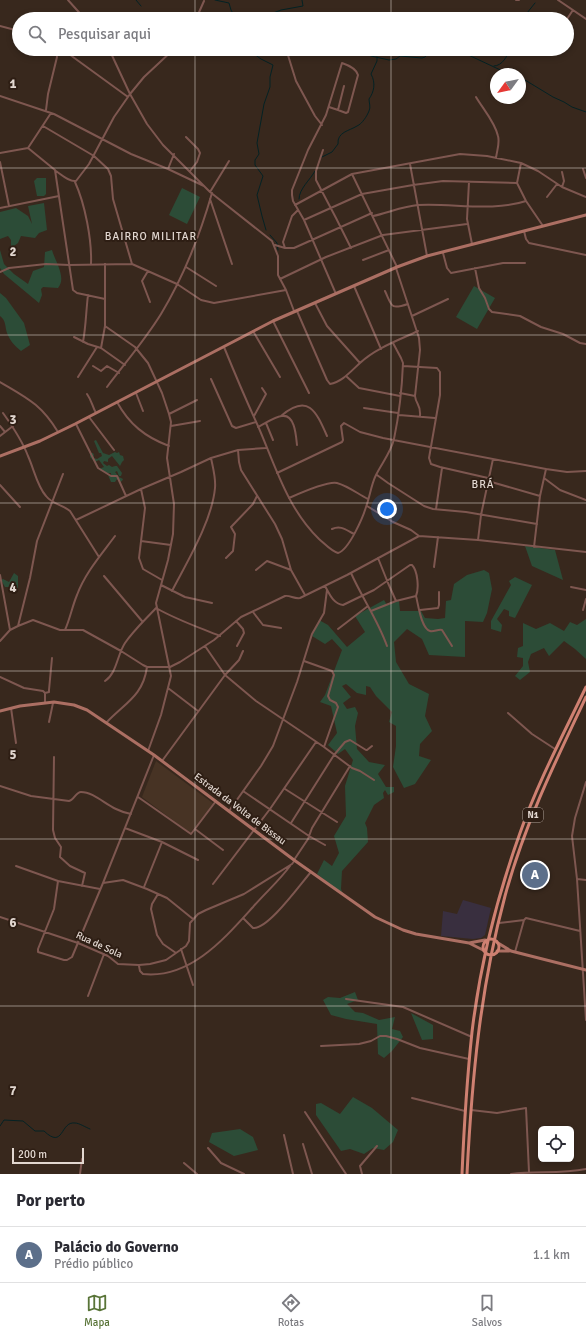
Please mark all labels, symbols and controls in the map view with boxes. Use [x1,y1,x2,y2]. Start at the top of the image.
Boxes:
search box [12,12,574,56]
icon: search [26,23,48,45]
text: Pesquisar aqui [58,25,151,43]
north arrow [490,68,526,104]
text: 1 [9,76,17,92]
district label: BAIRRO MILITAR [105,230,197,243]
text: 2 [9,244,17,260]
text: 3 [9,412,17,428]
district label: BRÁ [472,477,495,491]
your location [377,499,397,519]
text: 4 [9,580,17,596]
text: 5 [9,747,17,763]
street label: Estrada da Volta de Bissau [192,771,288,847]
road number: N1 [523,808,543,822]
pin: A [522,860,548,890]
text: 6 [9,915,17,931]
street label: Rua de Sola [74,929,124,961]
text: 7 [9,1083,17,1099]
map controls [538,1126,574,1162]
button: locate [538,1126,574,1162]
scale bar [12,1146,84,1165]
text: 200 m [18,1148,47,1161]
text: Por perto [16,1190,85,1211]
text: Palácio do Governo [54,1238,179,1256]
text: A [25,1247,33,1263]
text: 1.1 km [533,1247,570,1263]
text: Prédio público [54,1256,133,1272]
tab: Mapa [84,1292,110,1329]
tab: Rotas [278,1292,304,1329]
tab: Salvos [472,1292,502,1329]

